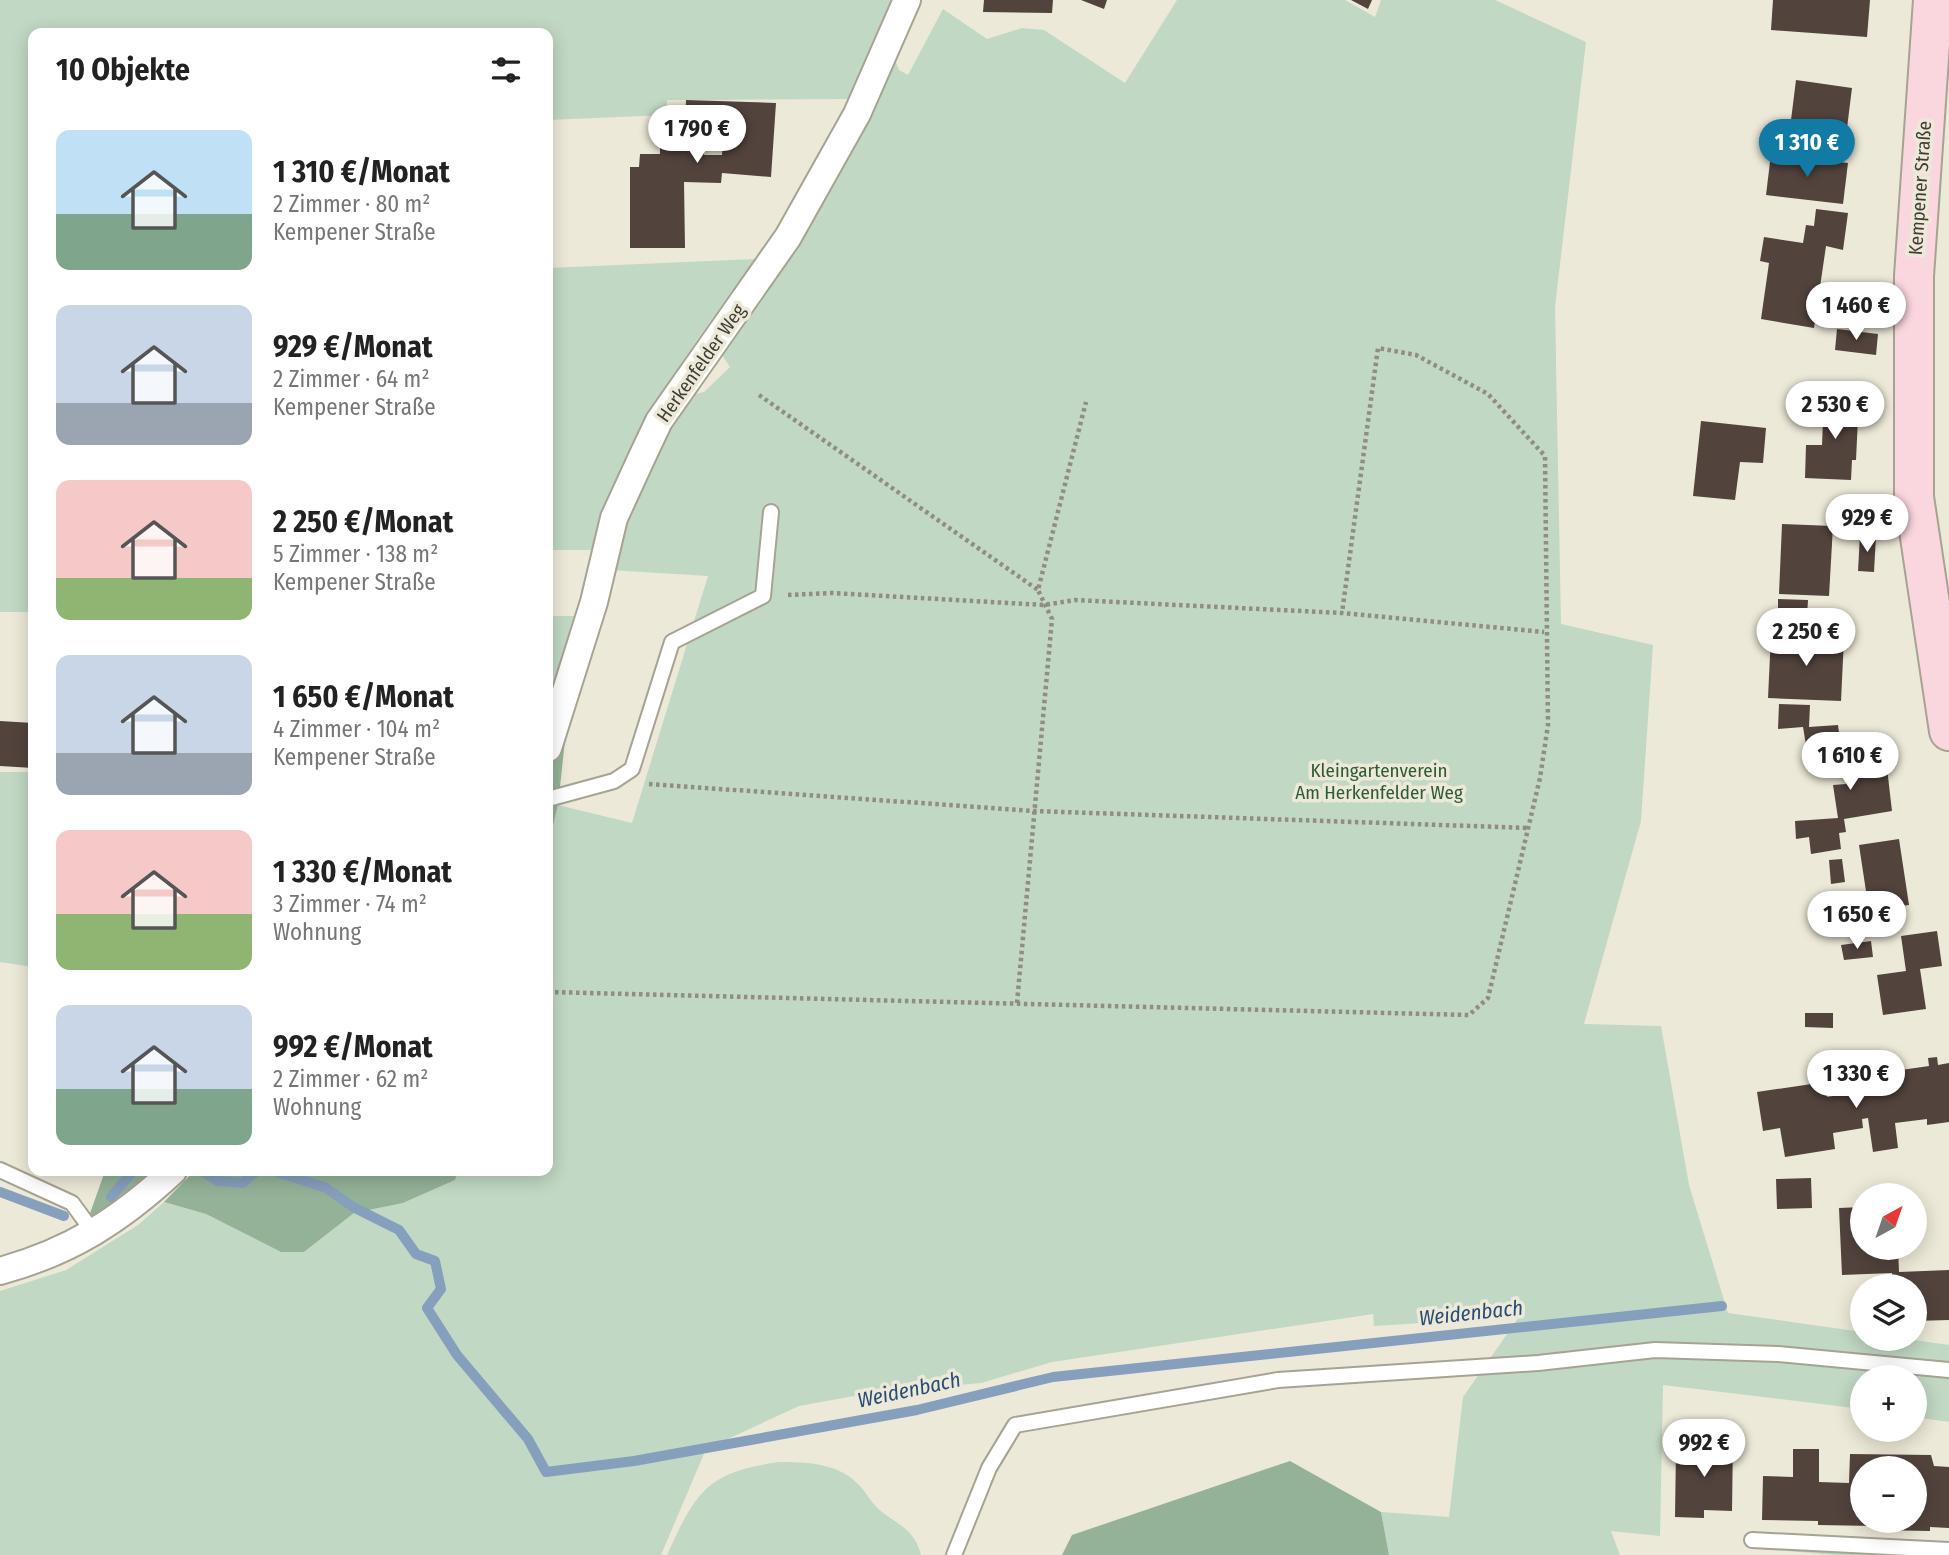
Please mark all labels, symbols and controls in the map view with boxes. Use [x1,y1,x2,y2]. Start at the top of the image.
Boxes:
icon: filters [487,51,525,89]
text: 10 Objekte [56,52,190,88]
pin: 1 790 € [632,106,762,165]
text: 1 790 € [664,114,730,142]
pin: 1 310 € [1742,120,1872,179]
street label: Kempener Straße [1904,120,1936,256]
text: 1 310 € [1775,128,1839,156]
text: 1 310 €/Monat [273,154,450,190]
icon: home [112,158,196,242]
text: 2 Zimmer · 80 m² [273,190,430,218]
text: Kempener Straße [273,218,436,246]
pin: 1 460 € [1791,282,1921,342]
text: 1 460 € [1822,291,1890,319]
street label: Herkenfelder Weg [652,300,750,426]
text: 929 €/Monat [273,329,433,365]
icon: home [112,333,196,417]
text: 2 Zimmer · 64 m² [273,365,430,393]
pin: 2 530 € [1770,382,1900,441]
text: 2 530 € [1801,390,1869,418]
text: Kempener Straße [273,393,436,421]
pin: 929 € [1818,494,1916,554]
text: 929 € [1841,503,1893,531]
text: 2 250 €/Monat [273,504,453,540]
icon: home [112,508,196,592]
text: 5 Zimmer · 138 m² [273,540,438,568]
text: Kempener Straße [273,568,436,596]
pin: 2 250 € [1741,608,1871,668]
text: 2 250 € [1772,617,1840,645]
text: 1 650 €/Monat [273,679,454,715]
icon: home [112,683,196,767]
text: 4 Zimmer · 104 m² [273,715,440,743]
pin: 1 610 € [1785,732,1915,792]
text: 1 610 € [1818,741,1882,769]
text: Kempener Straße [273,743,436,771]
park label: Kleingartenverein Am Herkenfelder Weg [1295,759,1463,804]
text: 1 330 €/Monat [273,854,452,890]
icon: home [112,858,196,942]
text: 3 Zimmer · 74 m² [273,890,427,918]
pin: 1 650 € [1792,892,1922,951]
text: 1 650 € [1823,900,1891,928]
text: Wohnung [273,918,361,946]
text: 992 €/Monat [273,1029,433,1065]
icon: home [112,1033,196,1117]
pin: 1 330 € [1791,1050,1921,1110]
text: 1 330 € [1823,1059,1889,1087]
text: 2 Zimmer · 62 m² [273,1065,428,1093]
text: Wohnung [273,1093,361,1121]
north arrow [1850,1183,1927,1260]
map controls [1850,1183,1927,1533]
button: layers [1850,1274,1927,1351]
water label: Weidenbach [1418,1295,1524,1331]
button: + [1850,1365,1927,1442]
water label: Weidenbach [855,1366,963,1414]
pin: 992 € [1655,1420,1753,1479]
text: 992 € [1678,1428,1730,1456]
button: − [1850,1456,1927,1533]

